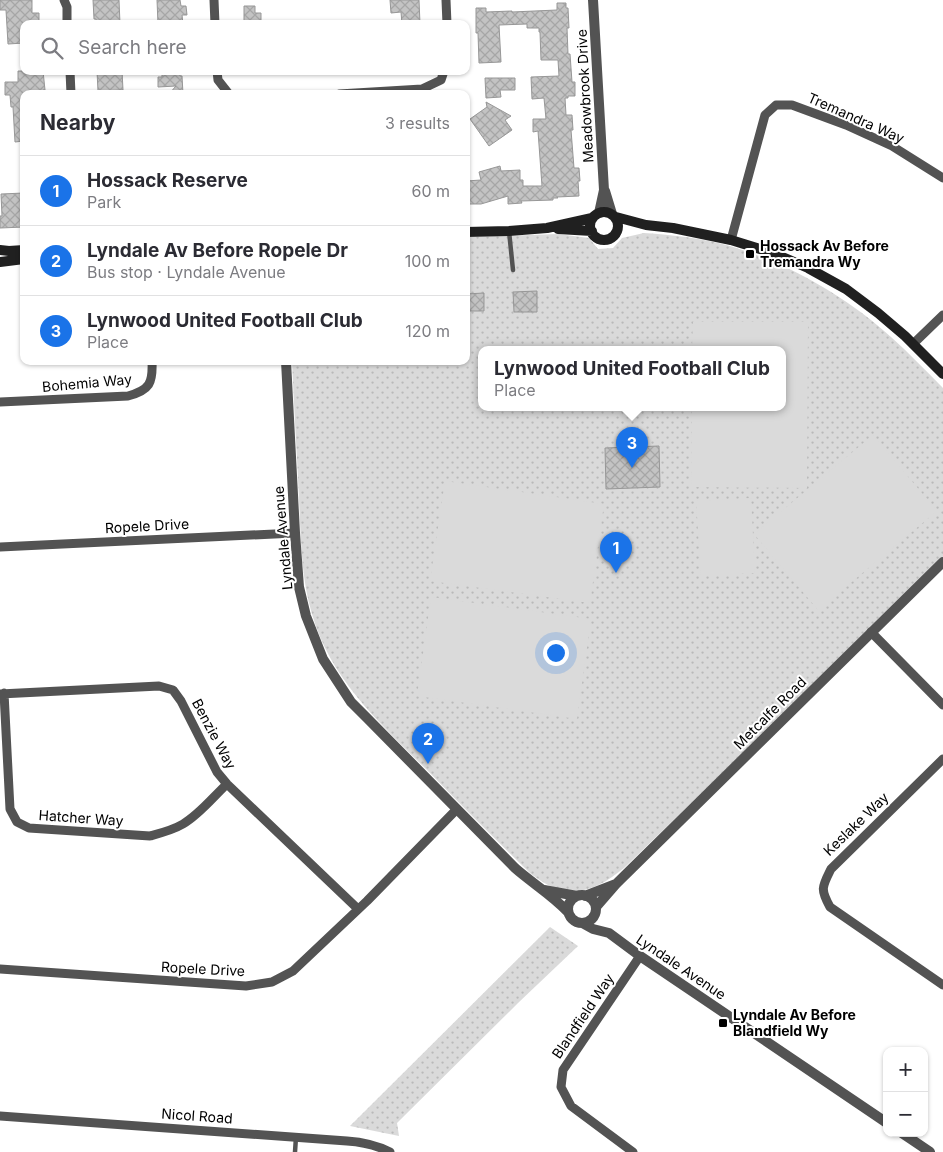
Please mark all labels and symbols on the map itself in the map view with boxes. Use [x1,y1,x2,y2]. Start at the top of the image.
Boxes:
street label: Meadowbrook Drive [573,29,596,163]
street label: Tremandra Way [805,89,907,147]
place label: Hossack Av Before Tremandra Wy [760,237,889,270]
marker: Hossack Av Before Tremandra Wy [744,248,756,260]
street label: Bohemia Way [41,370,133,395]
pin: 3 [616,427,648,468]
street label: Lyndale Avenue [269,485,296,591]
street label: Ropele Drive [105,515,189,536]
pin: 1 [600,532,632,573]
your location [543,640,569,666]
street label: Metcalfe Road [730,673,809,752]
street label: Benzie Way [189,696,240,772]
pin: 2 [412,723,444,764]
street label: Keslake Way [820,788,892,859]
street label: Hatcher Way [38,806,124,829]
street label: Lyndale Avenue [633,930,729,1003]
street label: Ropele Drive [161,958,245,979]
street label: Blandfield Way [548,970,617,1061]
place label: Lyndale Av Before Blandfield Wy [733,1006,856,1039]
marker: Lyndale Av Before Blandfield Wy [717,1017,729,1029]
street label: Nicol Road [161,1105,233,1126]

